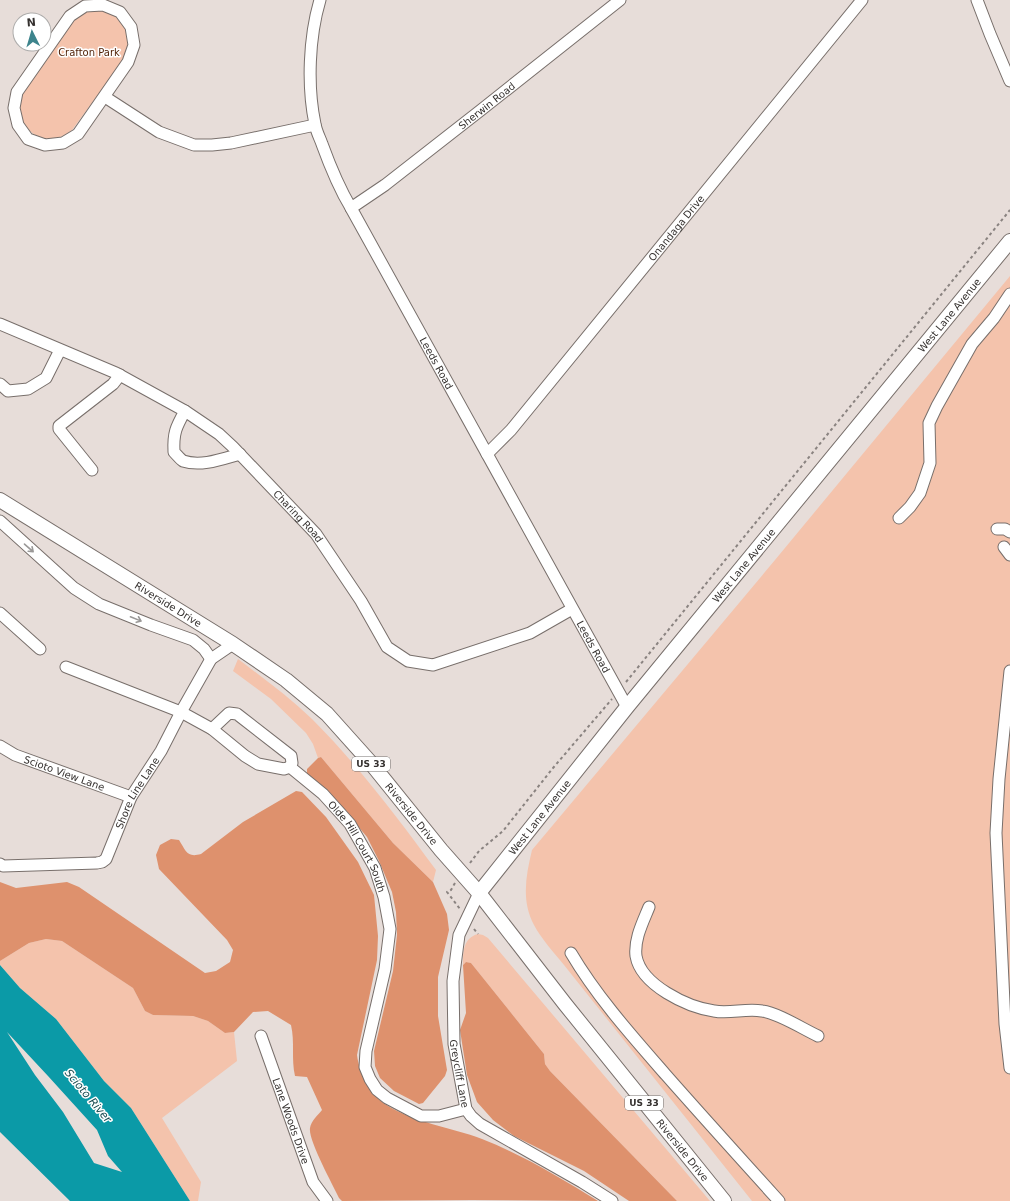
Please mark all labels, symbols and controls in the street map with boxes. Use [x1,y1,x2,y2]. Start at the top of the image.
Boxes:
north arrow [12,12,52,52]
text: N [26,16,36,29]
park label: Crafton Park [58,47,120,58]
street label: Sherwin Road [456,80,517,131]
street label: Onandaga Drive [646,193,706,263]
street label: West Lane Avenue [916,276,983,354]
street label: Leeds Road [418,335,456,391]
street label: Charing Road [271,488,325,544]
street label: West Lane Avenue [710,526,777,605]
one-way arrow [23,543,34,552]
street label: Riverside Drive [133,579,204,629]
one-way arrow [129,616,141,623]
street label: Leeds Road [575,619,612,674]
street label: Scioto View Lane [22,753,106,793]
street label: Shore Line Lane [113,755,161,830]
road number: US 33 [352,757,390,771]
street label: West Lane Avenue [506,778,572,857]
street label: Riverside Drive [383,780,440,847]
street label: Olde Hill Court South [326,798,388,894]
street label: Greycliff Lane [448,1039,471,1109]
water label: Scioto River [62,1067,115,1127]
street label: Lane Woods Drive [271,1076,312,1165]
road number: US 33 [625,1096,663,1110]
street label: Riverside Drive [654,1117,711,1183]

